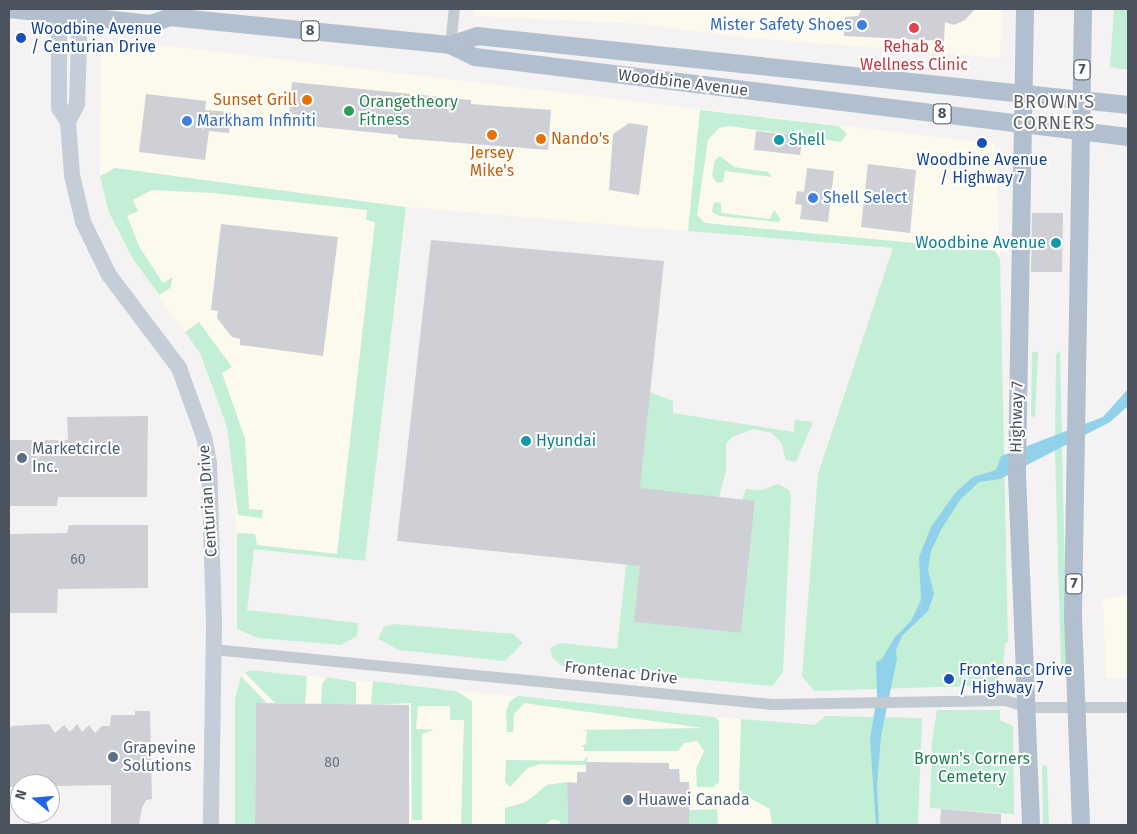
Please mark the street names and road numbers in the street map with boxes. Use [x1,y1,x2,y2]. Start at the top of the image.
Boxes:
road number: 8 [300,18,320,44]
road number: 7 [1073,58,1091,82]
street label: Woodbine Avenue [617,66,749,100]
road number: 8 [932,102,952,126]
street label: Highway 7 [1007,381,1027,453]
street label: Centurian Drive [195,444,221,558]
road number: 7 [1065,572,1083,596]
street label: Frontenac Drive [564,658,678,688]

